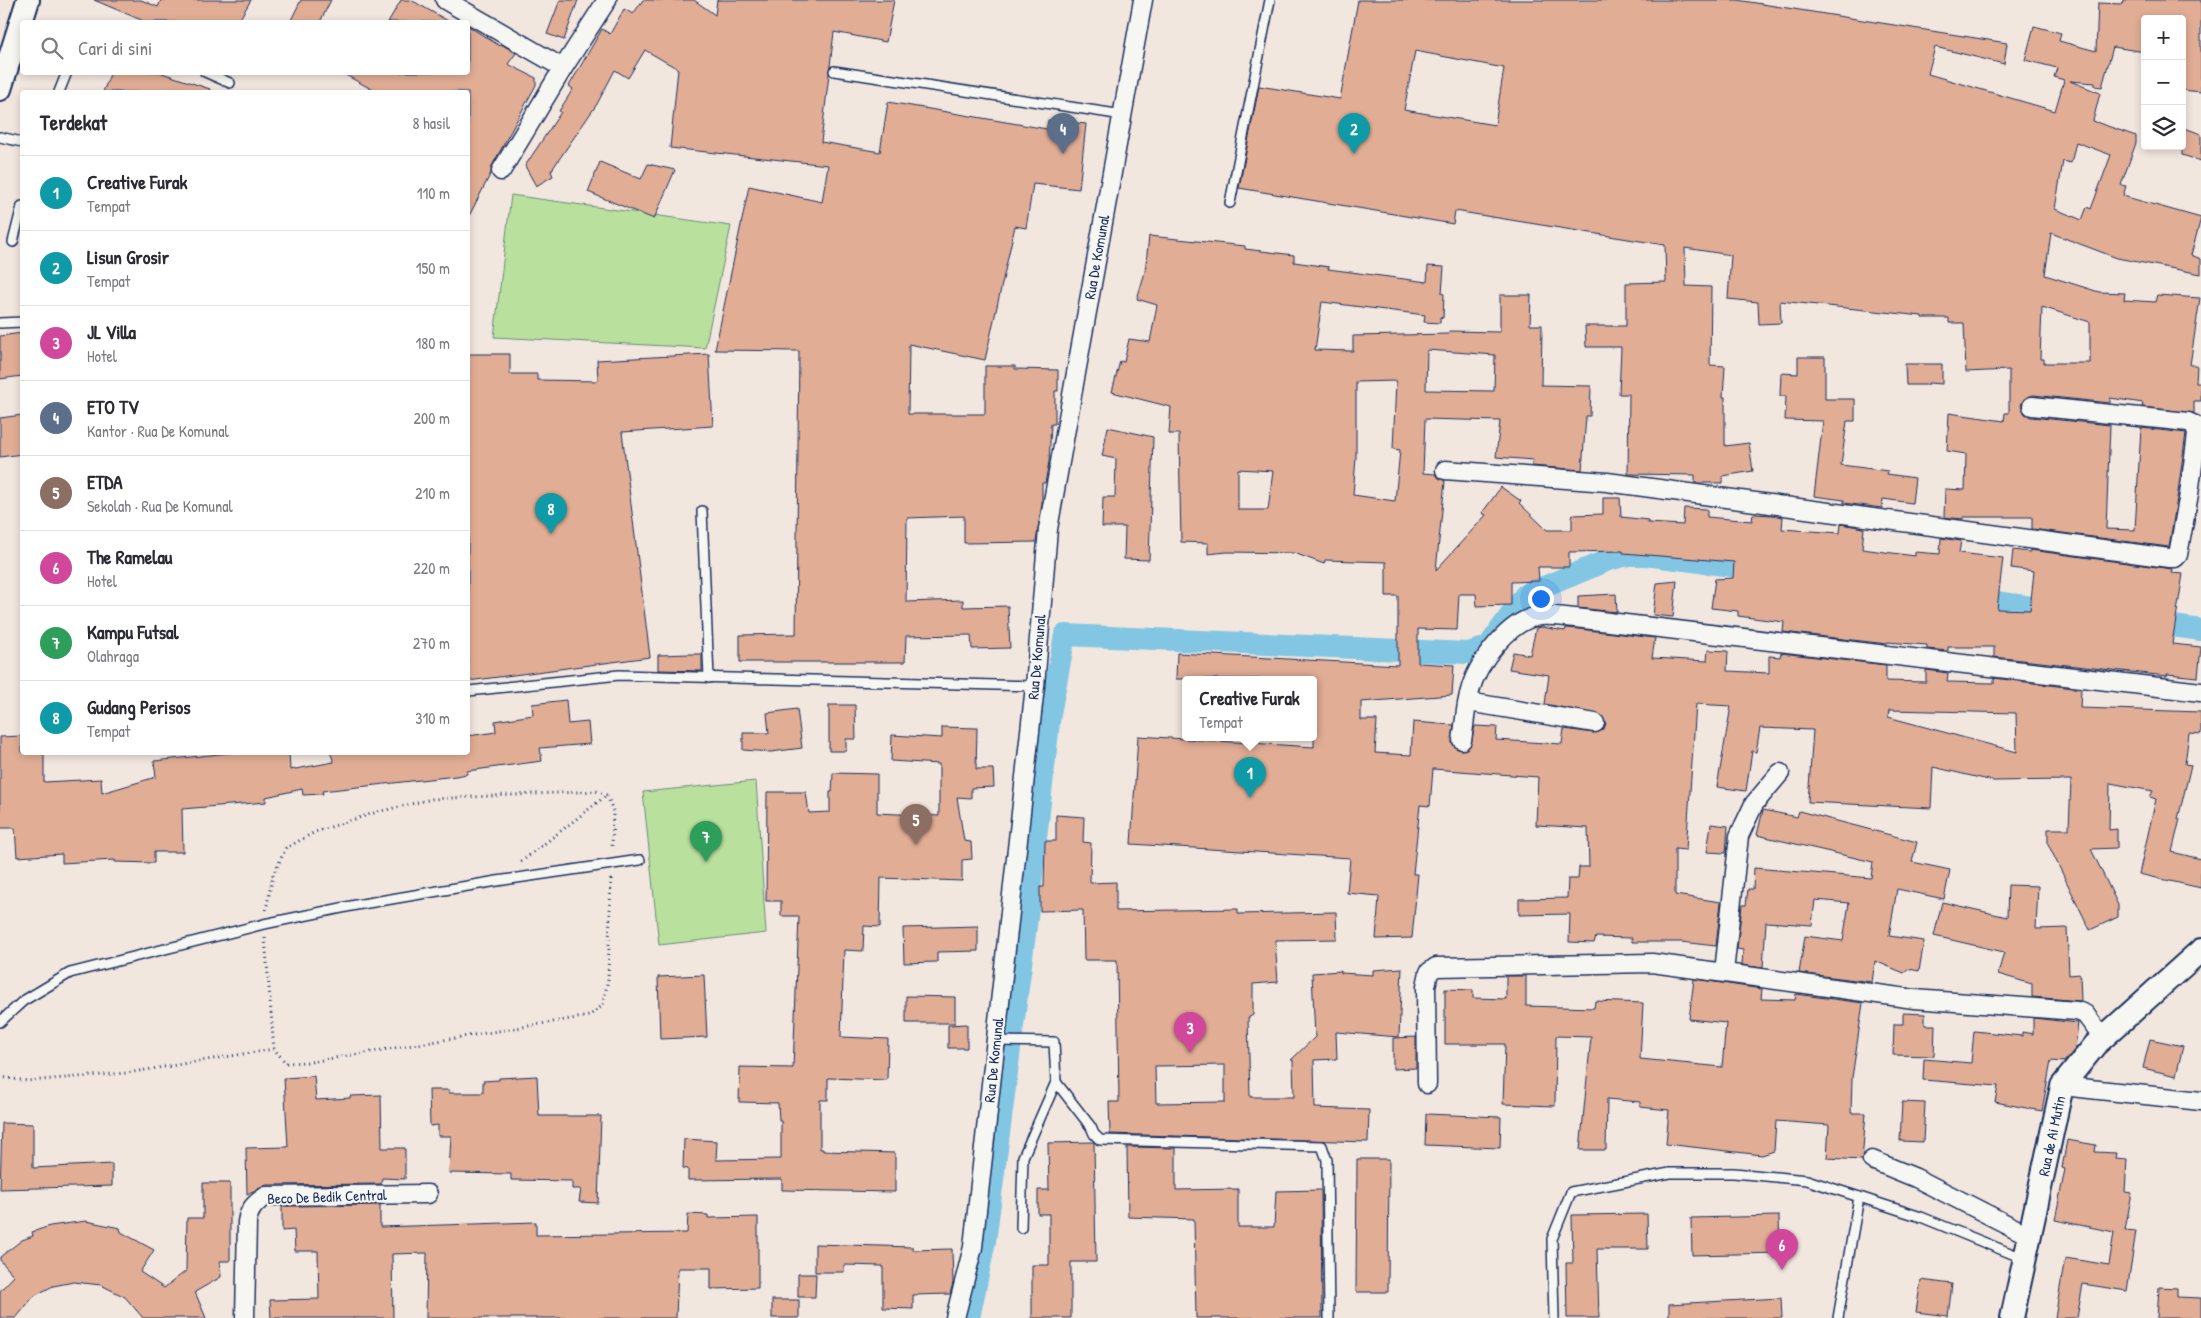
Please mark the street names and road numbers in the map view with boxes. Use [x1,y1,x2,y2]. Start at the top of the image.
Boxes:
street label: Rua De Komunal [1079,213,1114,301]
street label: Rua De Komunal [1022,613,1051,700]
street label: Rua De Komunal [979,1016,1008,1104]
street label: Rua de Ai Mutin [2033,1094,2070,1178]
street label: Beco De Bedik Central [267,1184,387,1209]

